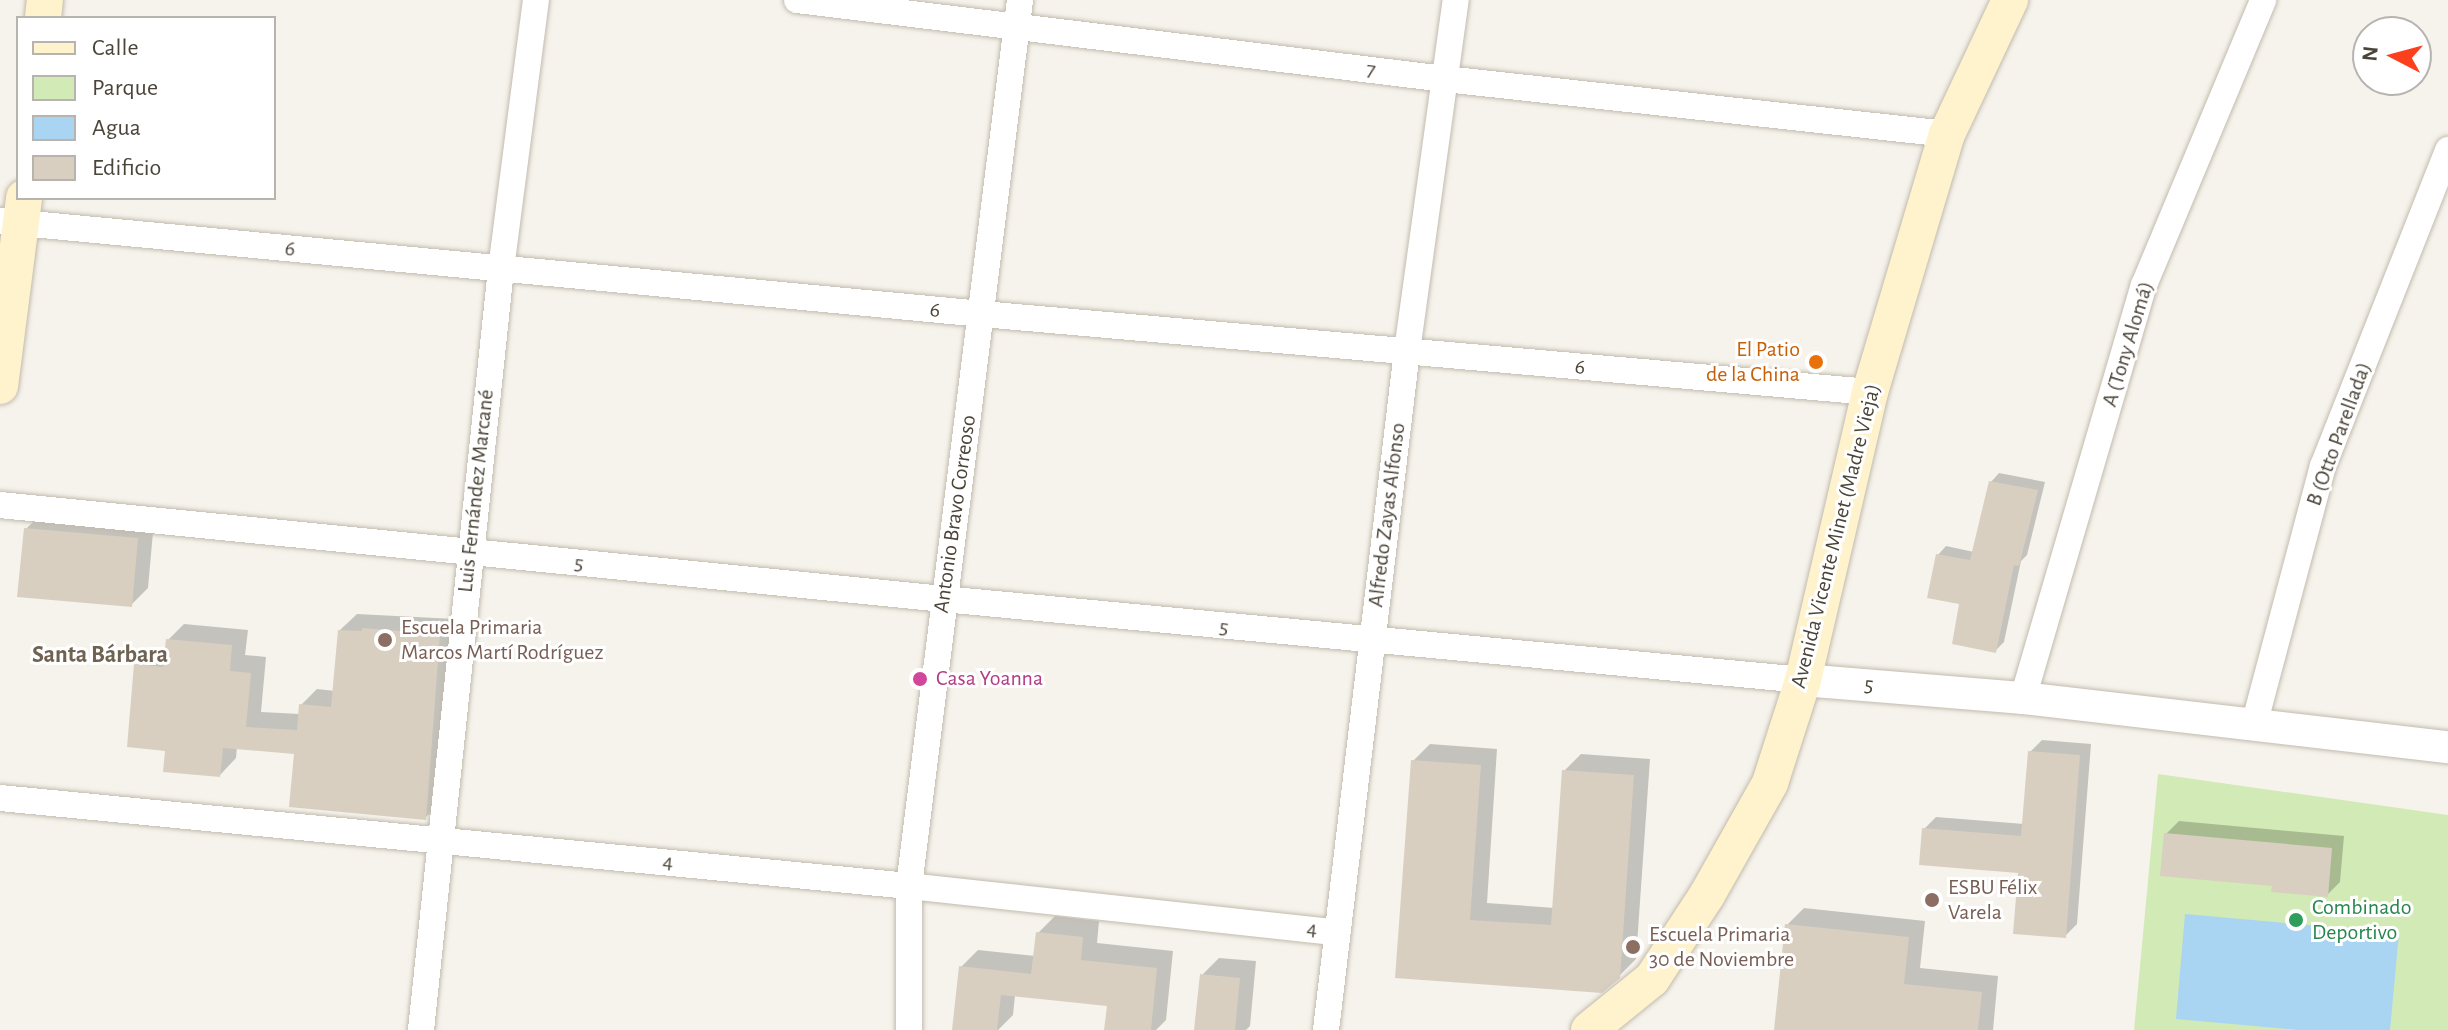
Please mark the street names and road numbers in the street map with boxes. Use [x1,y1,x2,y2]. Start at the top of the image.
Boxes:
street label: 7 [1365,56,1377,84]
street label: 6 [284,235,296,263]
street label: A (Tony Alomá) [2096,278,2160,410]
street label: 6 [929,296,941,324]
street label: 6 [1574,353,1586,381]
street label: B (Otto Parellada) [2301,358,2377,510]
street label: Avenida Vicente Minet (Madre Vieja) [1785,381,1887,691]
street label: Luis Fernández Marcané [452,388,500,594]
street label: Antonio Bravo Correoso [928,413,982,615]
street label: Alfredo Zayas Alfonso [1363,421,1411,609]
street label: 5 [573,549,585,577]
street label: 5 [1218,613,1230,641]
street label: 5 [1863,671,1875,699]
street label: 4 [661,848,675,876]
street label: 4 [1305,915,1319,943]

